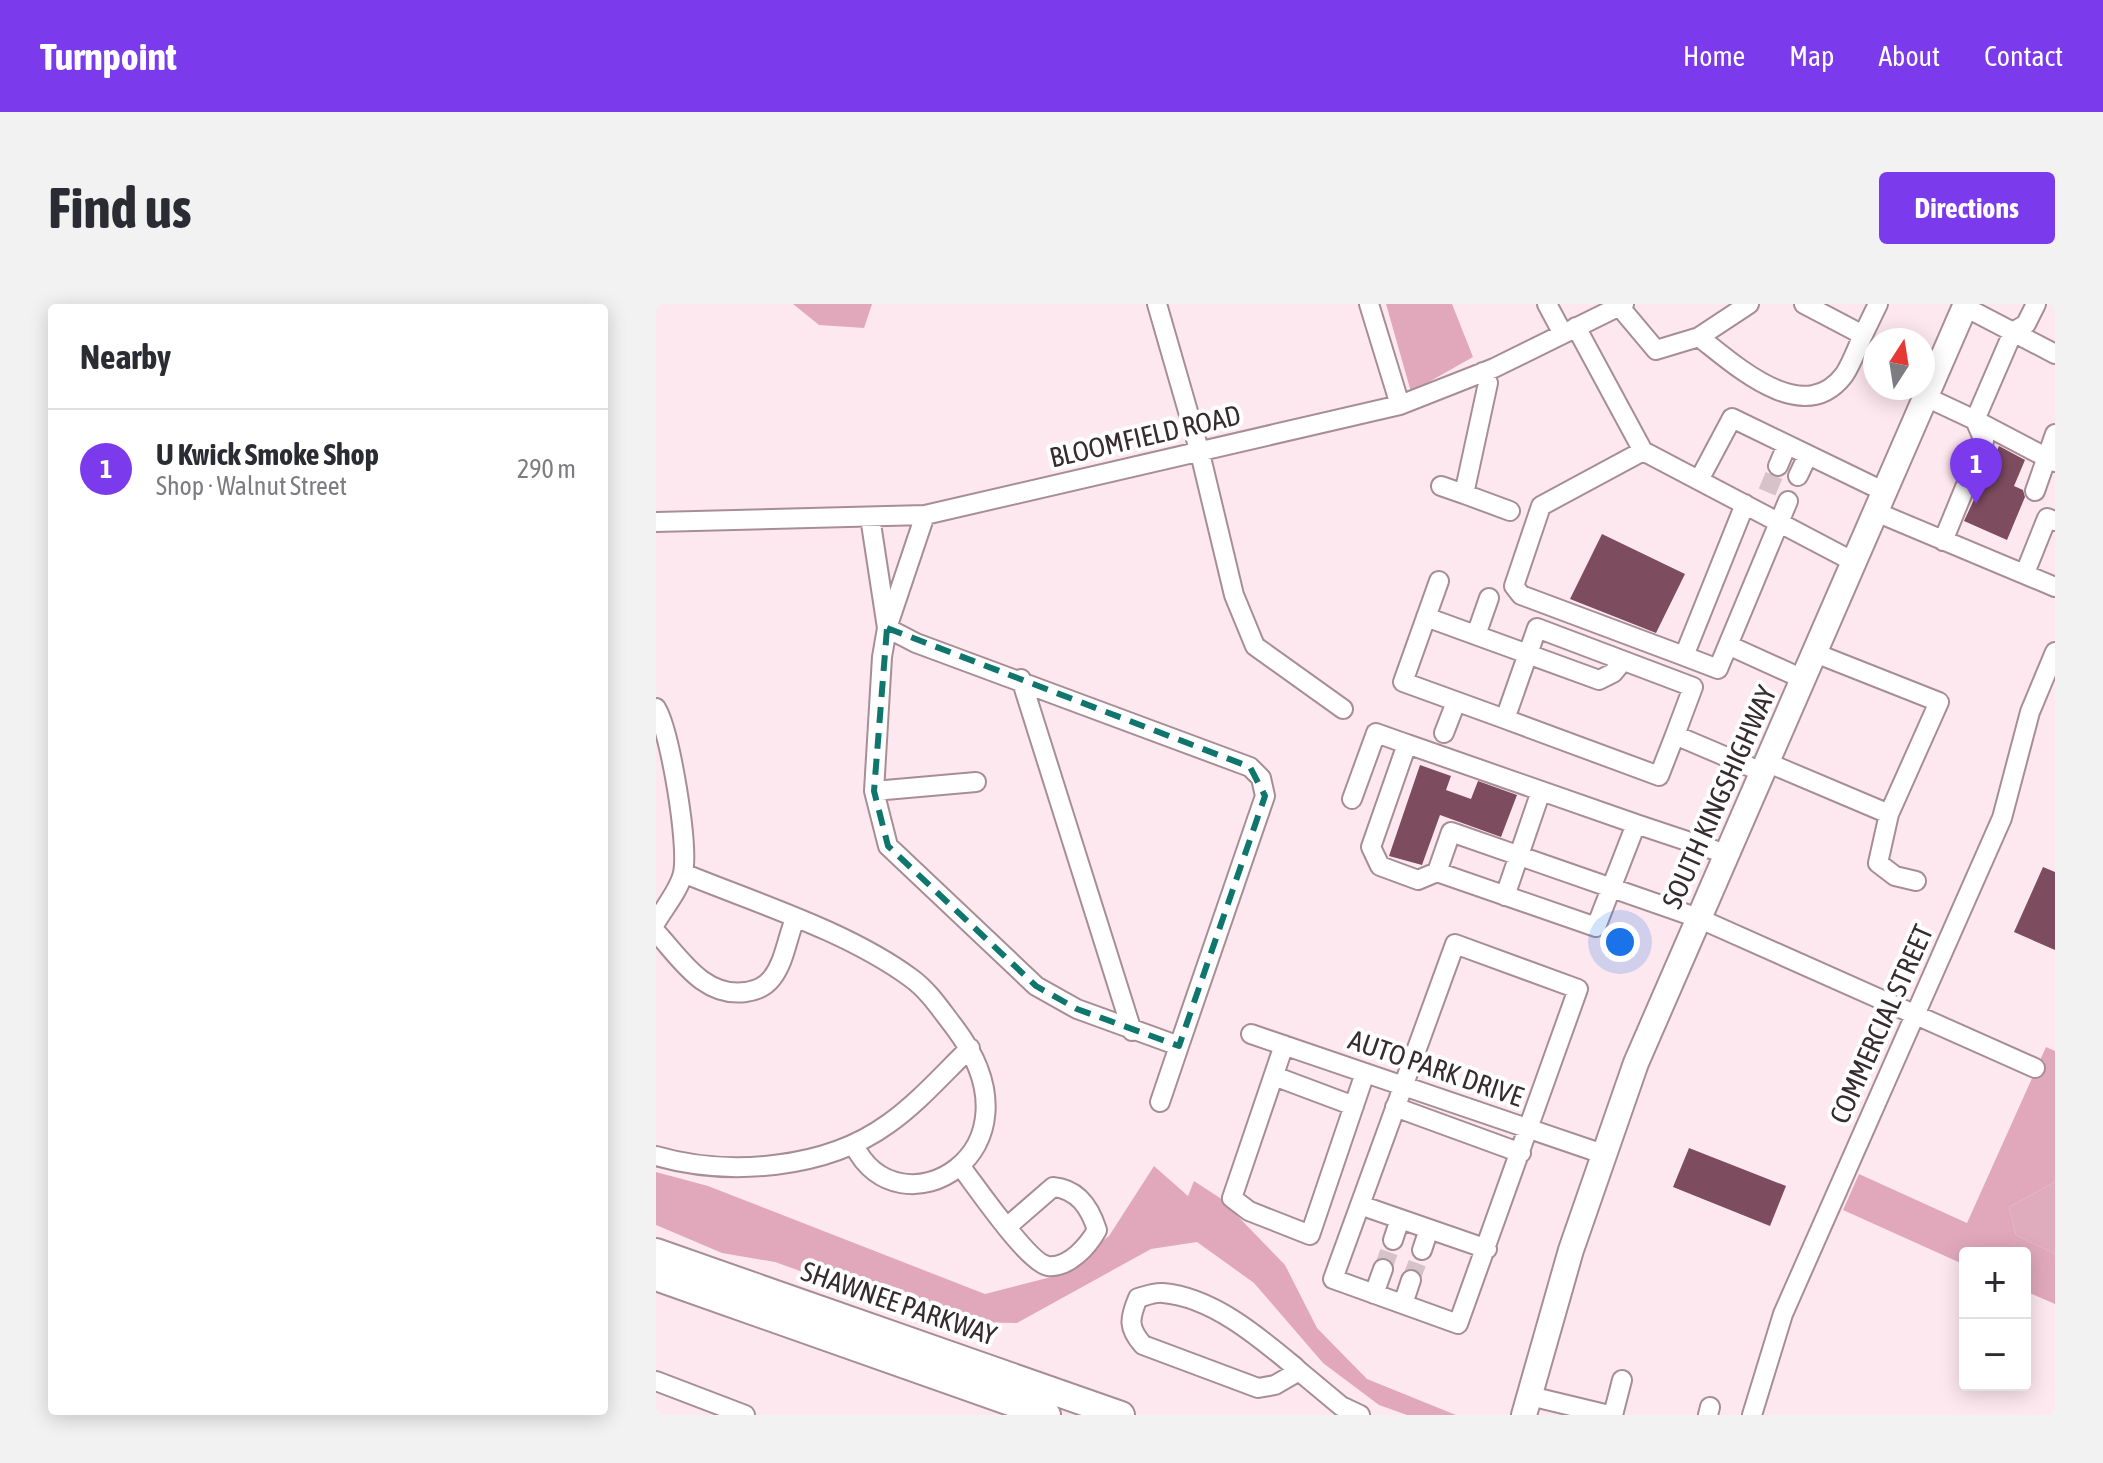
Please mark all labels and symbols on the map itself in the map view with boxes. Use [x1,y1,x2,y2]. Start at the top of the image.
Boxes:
north arrow [1863,328,1935,400]
street label: BLOOMFIELD ROAD [1046,398,1244,474]
pin: 1 [1950,438,2002,504]
street label: SOUTH KINGSHIGHWAY [1656,680,1783,913]
street label: COMMERCIAL STREET [1823,920,1939,1128]
your location [1600,922,1640,962]
street label: AUTO PARK DRIVE [1345,1023,1528,1113]
street label: SHAWNEE PARKWAY [797,1255,1001,1352]

